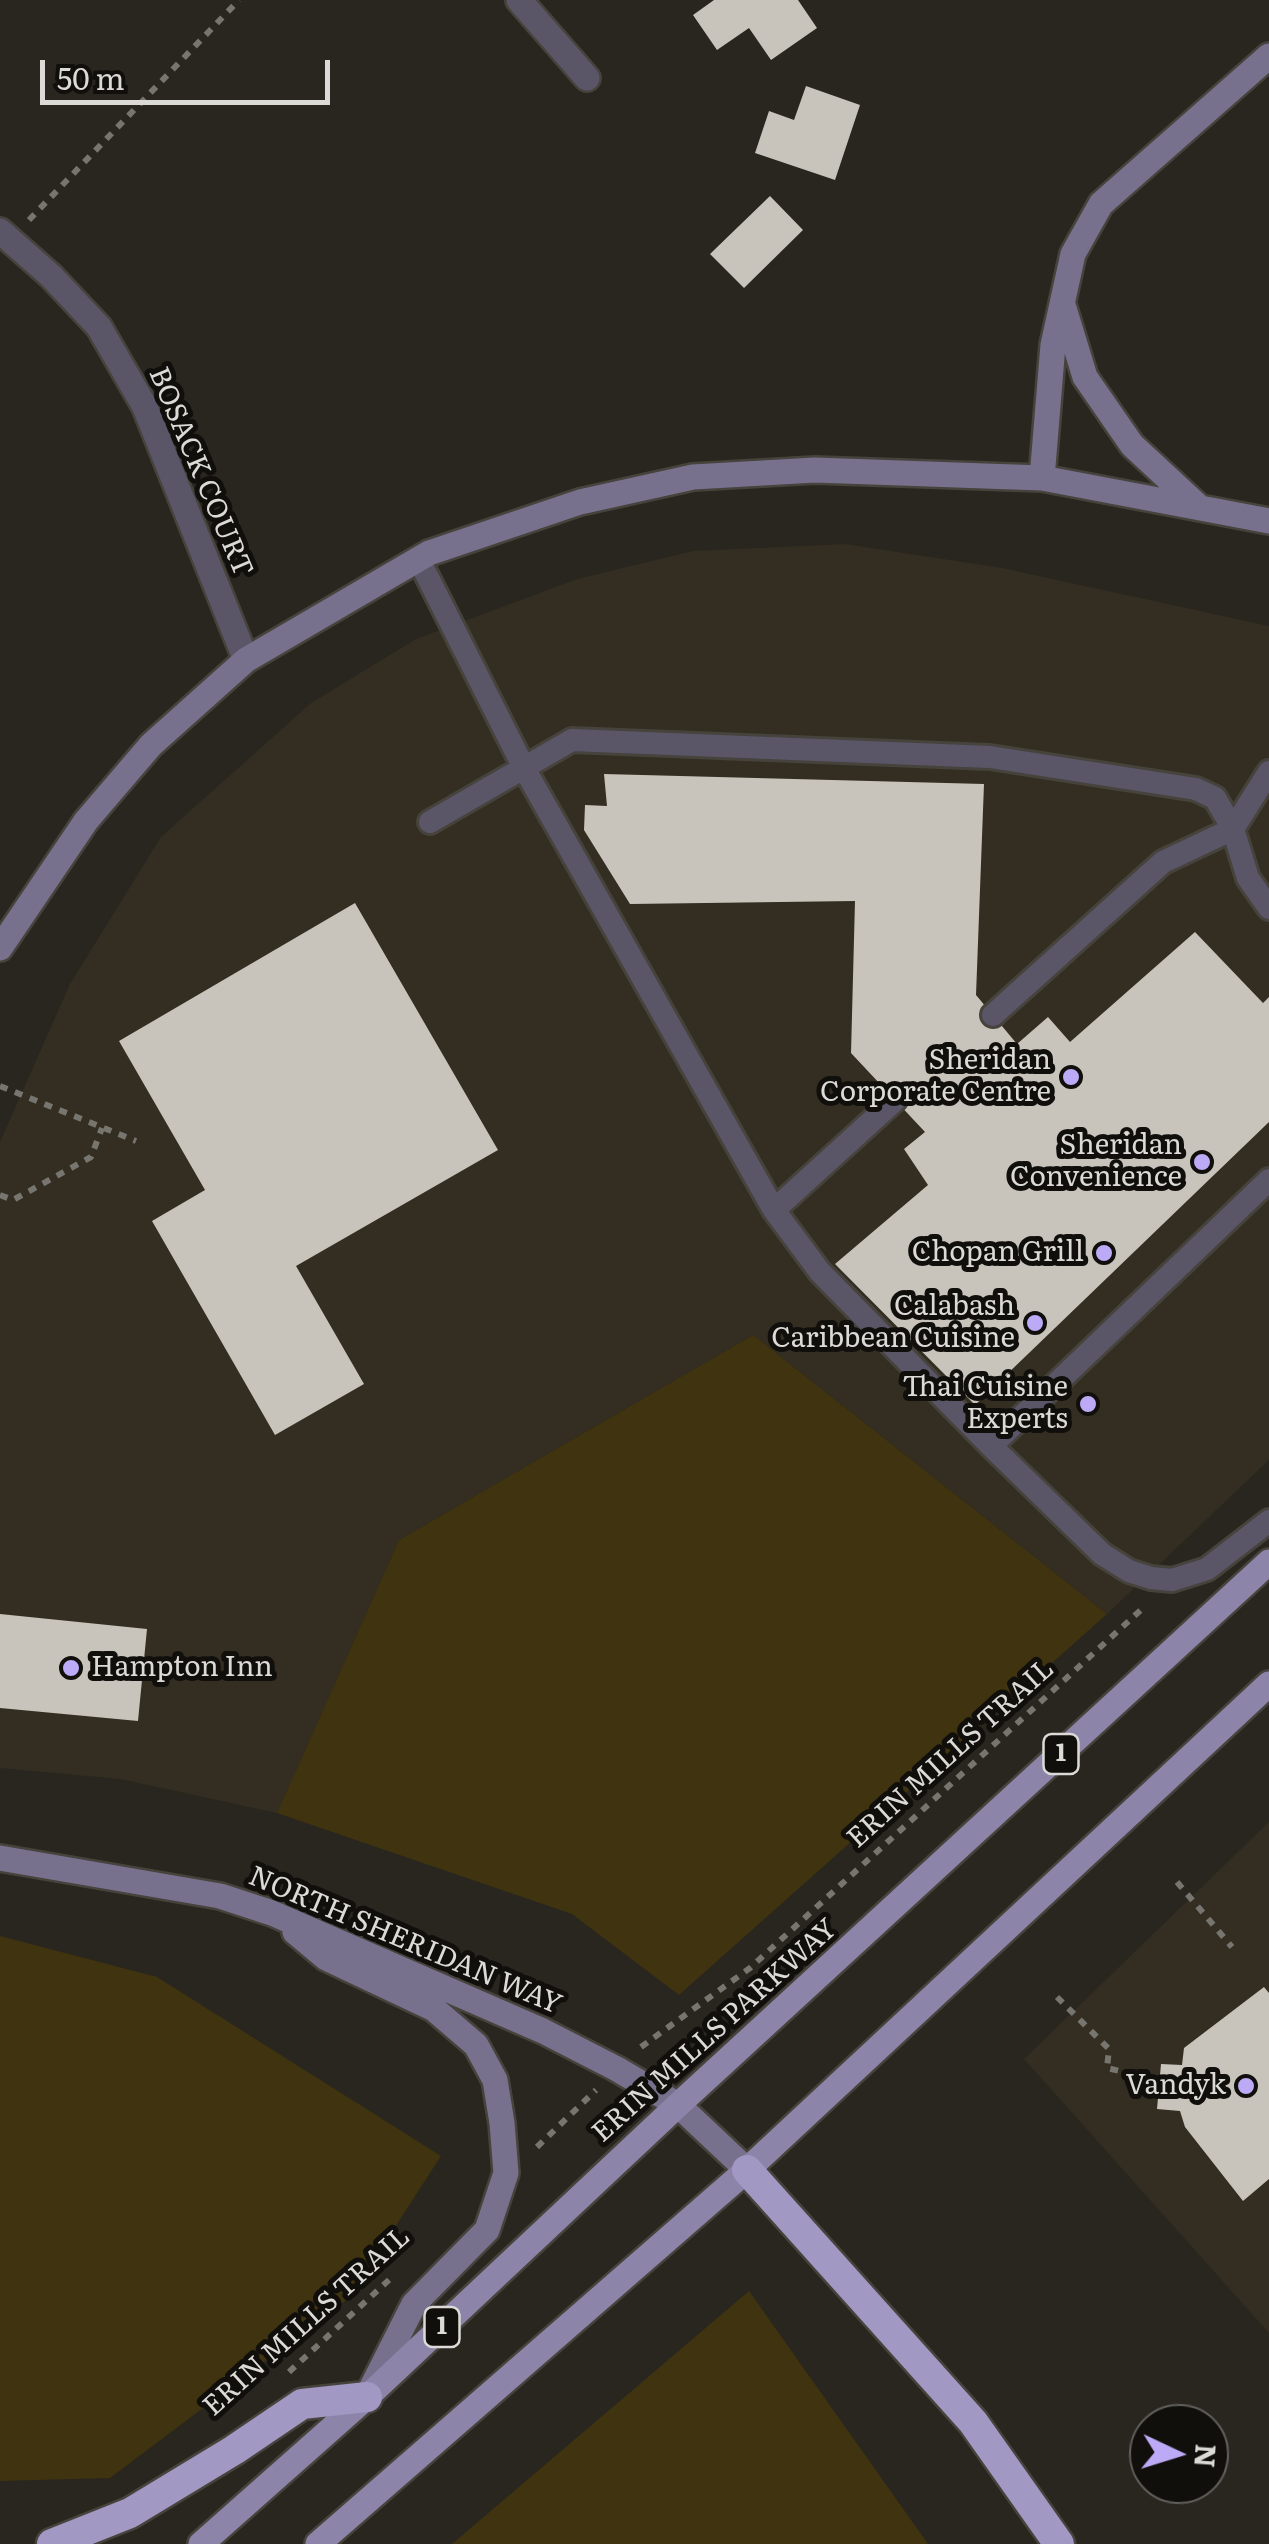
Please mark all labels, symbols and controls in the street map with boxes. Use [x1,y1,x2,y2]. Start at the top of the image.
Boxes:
scale bar [45,40,335,102]
text: 50 m [57,55,125,99]
street label: BOSACK COURT [141,362,259,582]
place label: Sheridan Corporate Centre [820,1044,1051,1110]
marker: Sheridan Corporate Centre [1060,1066,1082,1088]
place label: Sheridan Convenience [1010,1129,1182,1195]
marker: Sheridan Convenience [1191,1151,1213,1173]
place label: Chopan Grill [912,1236,1084,1270]
marker: Chopan Grill [1093,1242,1115,1264]
place label: Calabash Caribbean Cuisine [771,1290,1015,1356]
marker: Calabash Caribbean Cuisine [1024,1312,1046,1334]
place label: Thai Cuisine Experts [902,1371,1068,1437]
marker: Thai Cuisine Experts [1077,1393,1099,1415]
place label: Hampton Inn [91,1651,273,1685]
street label: ERIN MILLS TRAIL [841,1652,1061,1856]
marker: Hampton Inn [60,1657,82,1679]
road number: 1 [1044,1734,1078,1774]
street label: NORTH SHERIDAN WAY [243,1860,567,2022]
street label: ERIN MILLS PARKWAY [586,1912,844,2150]
place label: Vandyk [1126,2069,1226,2103]
marker: Vandyk [1235,2075,1257,2097]
street label: ERIN MILLS TRAIL [197,2220,417,2424]
road number: 1 [424,2307,460,2347]
north arrow [1129,2404,1229,2504]
text: N [1185,2443,1229,2469]

